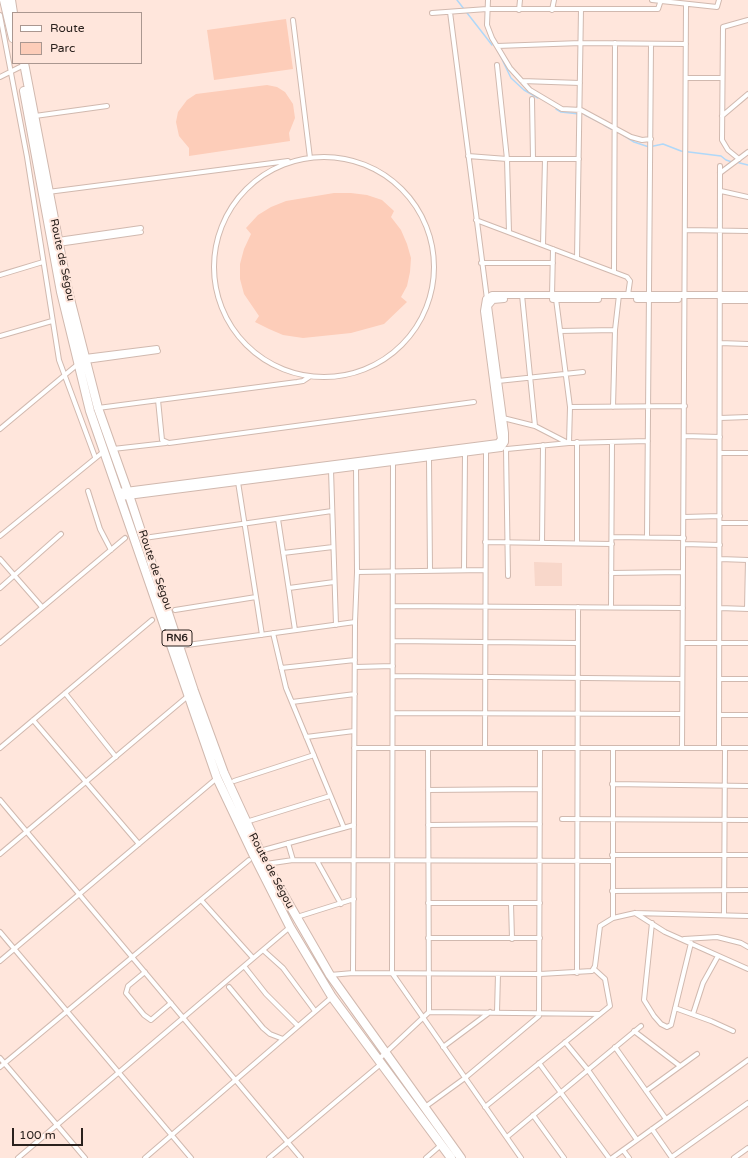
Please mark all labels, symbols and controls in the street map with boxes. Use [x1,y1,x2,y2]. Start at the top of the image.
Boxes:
legend [12,12,142,64]
text: Route [50,21,84,35]
text: Parc [50,41,75,55]
street label: Route de Ségou [47,218,77,302]
street label: Route de Ségou [135,528,175,612]
road number: RN6 [162,630,192,646]
street label: Route de Ségou [246,831,296,911]
scale bar [14,1120,85,1146]
text: 100 m [19,1128,56,1142]

